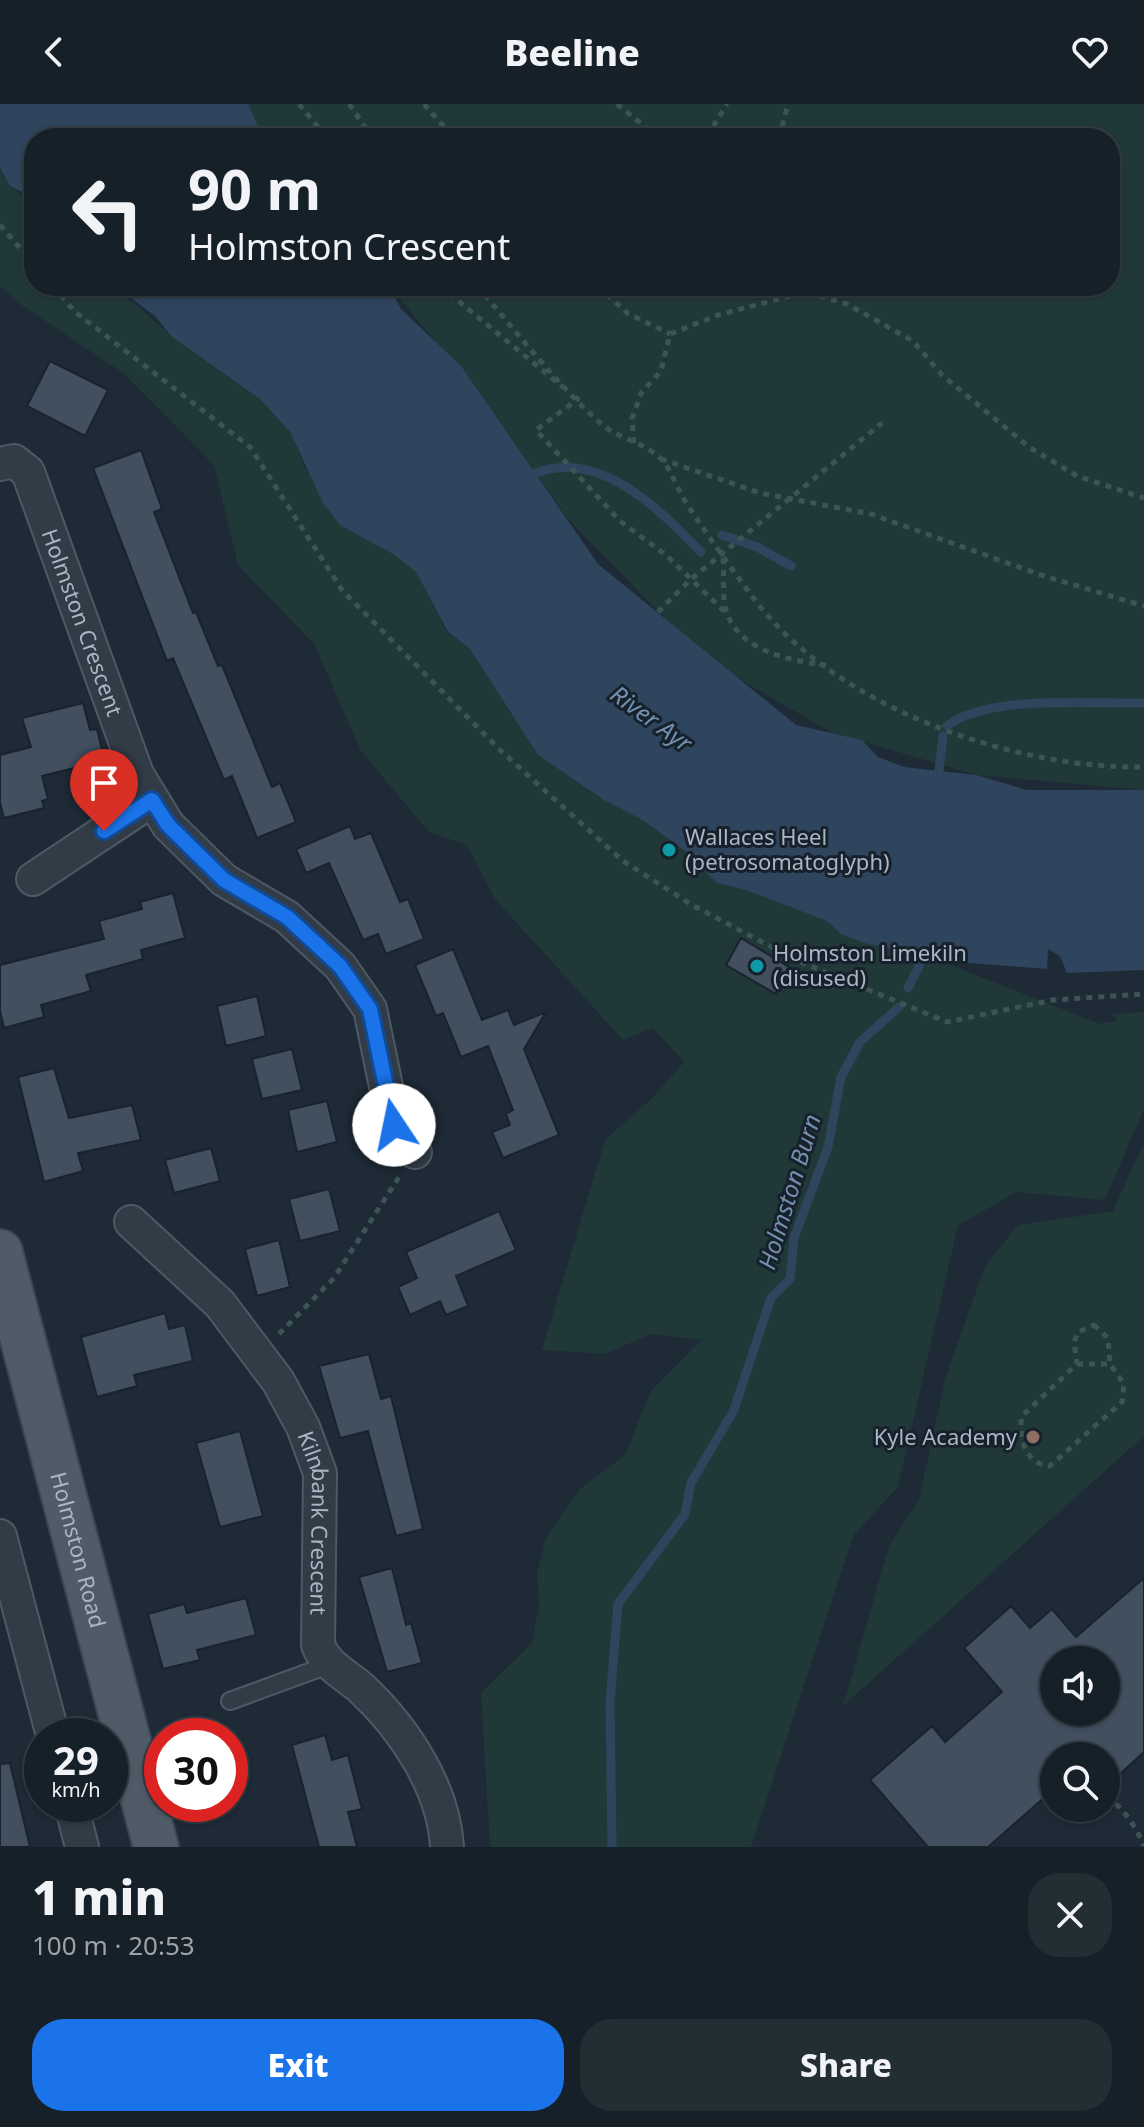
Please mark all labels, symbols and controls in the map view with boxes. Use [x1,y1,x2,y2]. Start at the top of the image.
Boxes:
text: Beeline [504,28,640,77]
icon: back [32,30,76,74]
icon: heart [1068,30,1112,74]
text: 90 m [188,150,321,226]
icon: left [56,160,160,264]
text: Holmston Crescent [188,222,510,271]
street label: Holmston Crescent [36,524,131,720]
water label: River Ayr [604,677,700,759]
pin [70,749,138,831]
icon: arrive [82,761,126,805]
place label: Wallaces Heel (petrosomatoglyph) [685,821,890,876]
marker: Wallaces Heel (petrosomatoglyph) [660,841,678,859]
place label: Holmston Limekiln (disused) [773,937,967,992]
marker: Holmston Limekiln (disused) [748,957,766,975]
position arrow [352,1083,436,1167]
water label: Holmston Burn [749,1110,828,1273]
place label: Kyle Academy [874,1421,1018,1451]
street label: Kilnbank Crescent [292,1427,336,1615]
marker: Kyle Academy [1024,1428,1042,1446]
street label: Holmston Road [44,1469,114,1631]
map controls [1040,1646,1120,1822]
button: sound [1040,1646,1120,1726]
speed limit sign: 30 [144,1718,248,1822]
text: 29 [53,1732,99,1787]
button: search [1040,1742,1120,1822]
text: km/h [51,1776,101,1803]
text: 1 min [32,1864,166,1929]
button: close [1028,1873,1112,1957]
text: 100 m · 20:53 [32,1927,195,1963]
button: Exit [32,2019,564,2111]
button: Share [580,2019,1112,2111]

